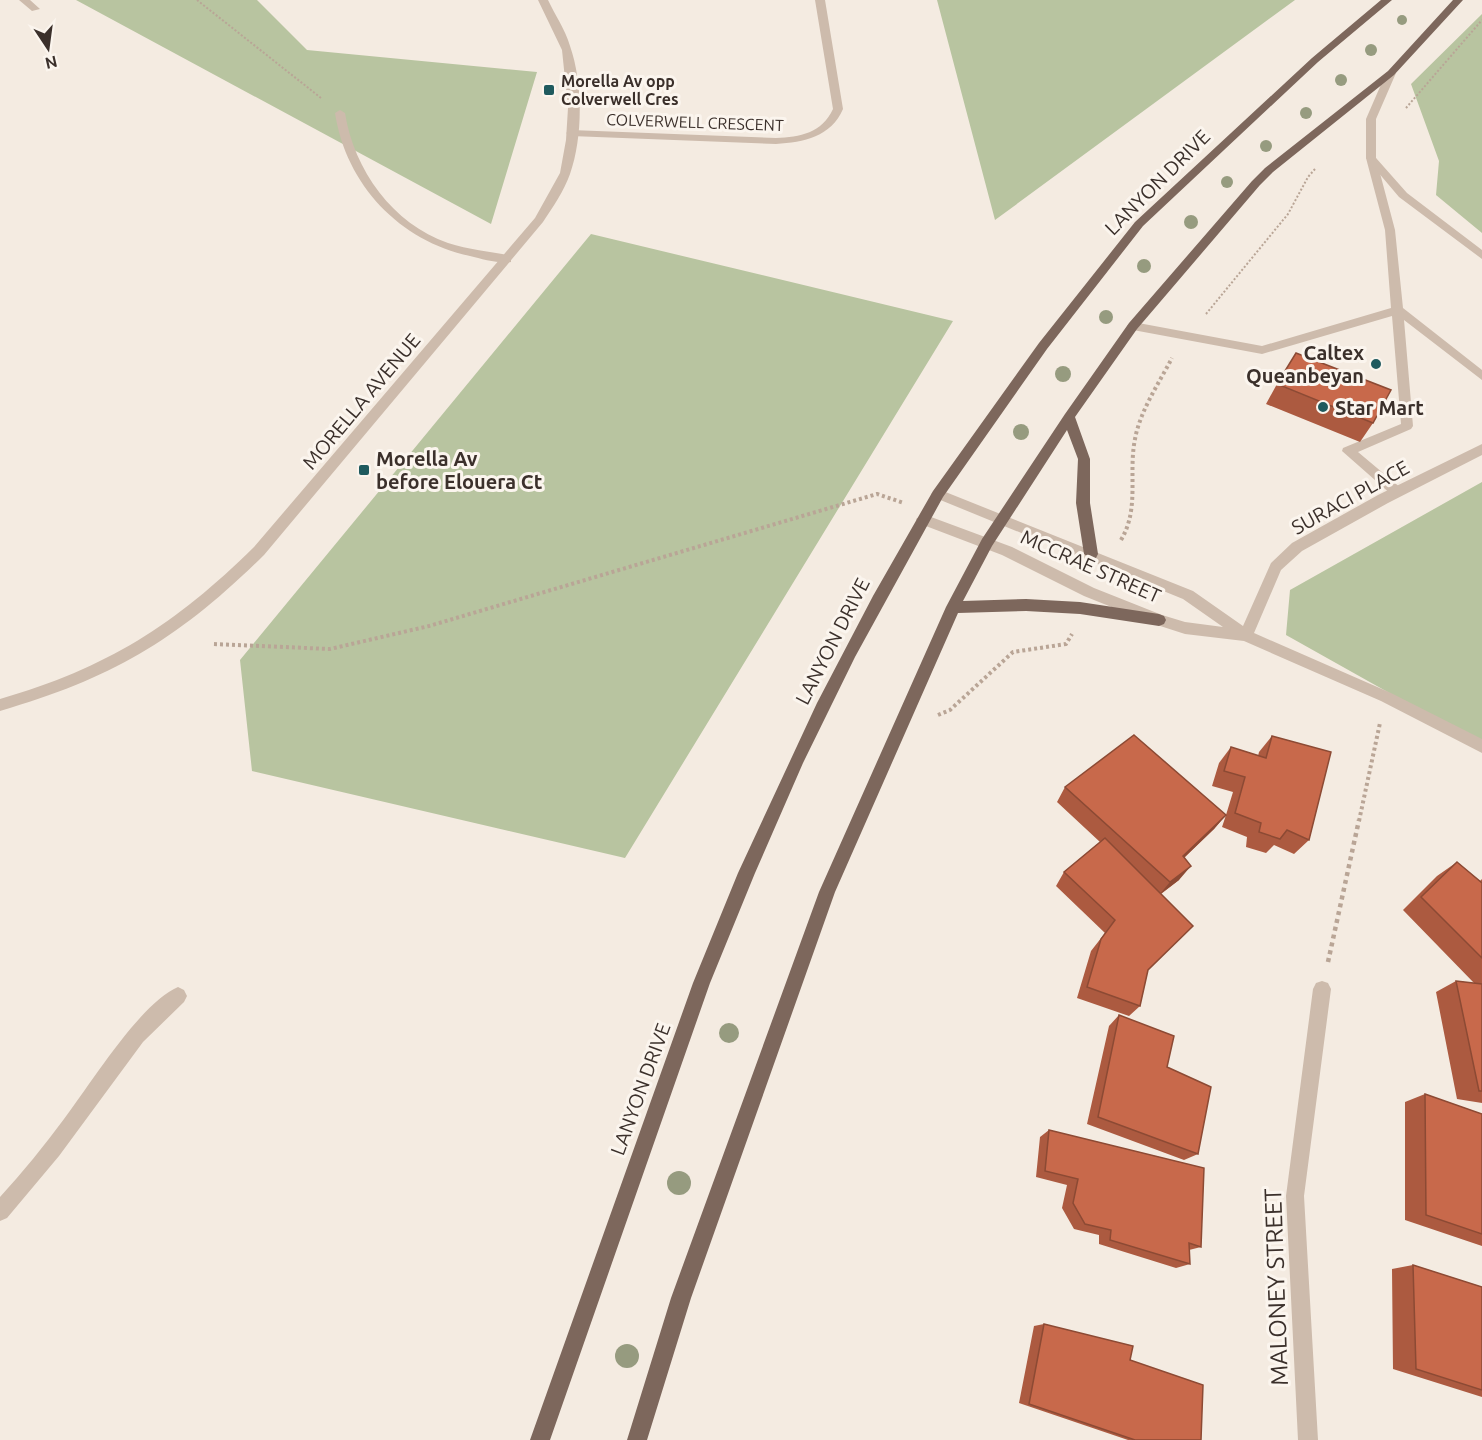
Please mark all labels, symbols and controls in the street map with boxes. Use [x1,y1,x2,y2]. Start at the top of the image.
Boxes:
north arrow [18,18,78,78]
text: N [44,53,59,73]
place label: Morella Av opp Colverwell Cres [561,72,679,108]
marker: Morella Av opp Colverwell Cres [542,83,556,97]
street label: COLVERWELL CRESCENT [606,110,784,134]
street label: LANYON DRIVE [1100,125,1214,239]
street label: MORELLA AVENUE [298,328,424,474]
place label: Caltex Queanbeyan [1246,341,1364,387]
marker: Caltex Queanbeyan [1369,357,1383,371]
place label: Star Mart [1335,396,1424,419]
marker: Star Mart [1316,400,1330,414]
place label: Morella Av before Elouera Ct [376,447,543,493]
street label: SURACI PLACE [1287,455,1413,539]
marker: Morella Av before Elouera Ct [357,463,371,477]
street label: MCCRAE STREET [1017,525,1165,607]
street label: LANYON DRIVE [790,574,874,708]
street label: LANYON DRIVE [605,1020,675,1158]
street label: MALONEY STREET [1259,1188,1293,1386]

